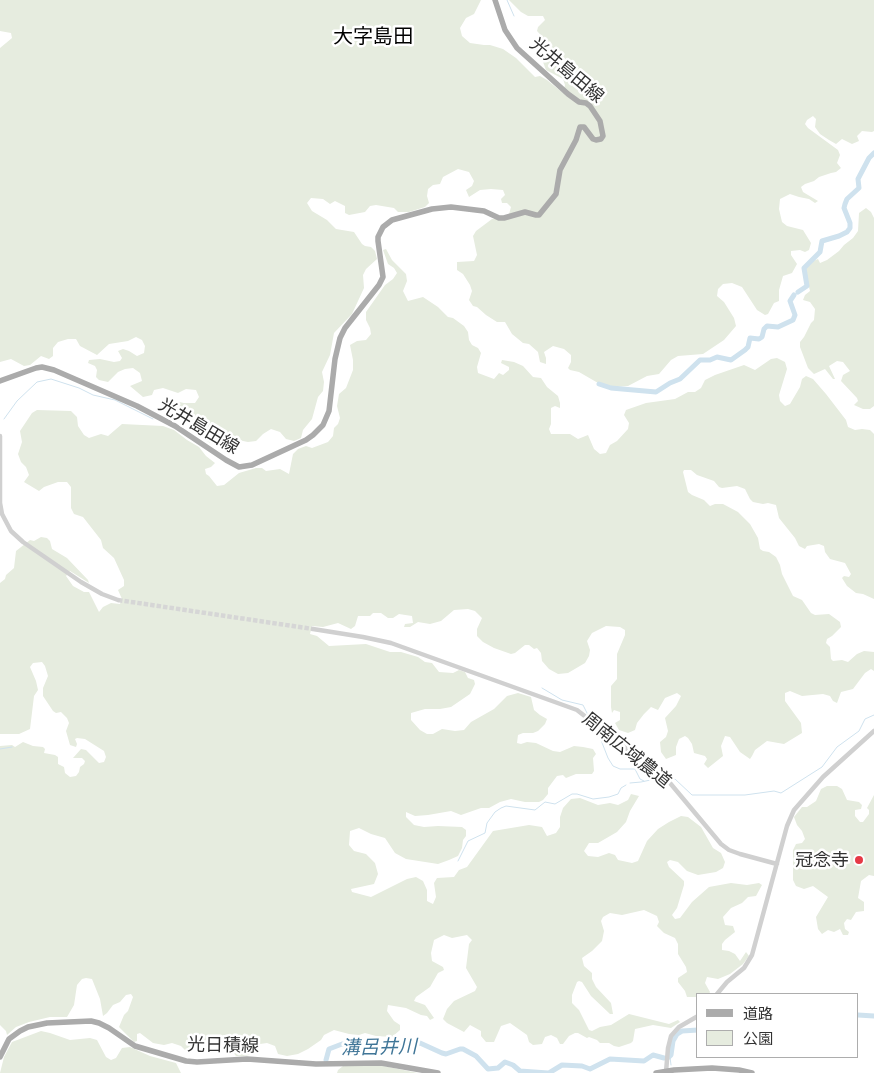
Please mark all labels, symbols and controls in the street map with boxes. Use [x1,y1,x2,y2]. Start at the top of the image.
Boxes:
district label: 大字島田 [333,24,413,48]
street label: 光井島田線 [526,33,608,107]
street label: 光井島田線 [155,394,243,458]
street label: 周南広域農道 [578,708,676,792]
place label: 冠念寺 [795,849,849,871]
marker: 冠念寺 [853,854,865,866]
legend [696,993,859,1058]
text: 道路 [743,1005,773,1022]
text: 公園 [743,1030,773,1047]
street label: 光日積線 [187,1034,259,1056]
water label: 溝呂井川 [341,1035,417,1059]

